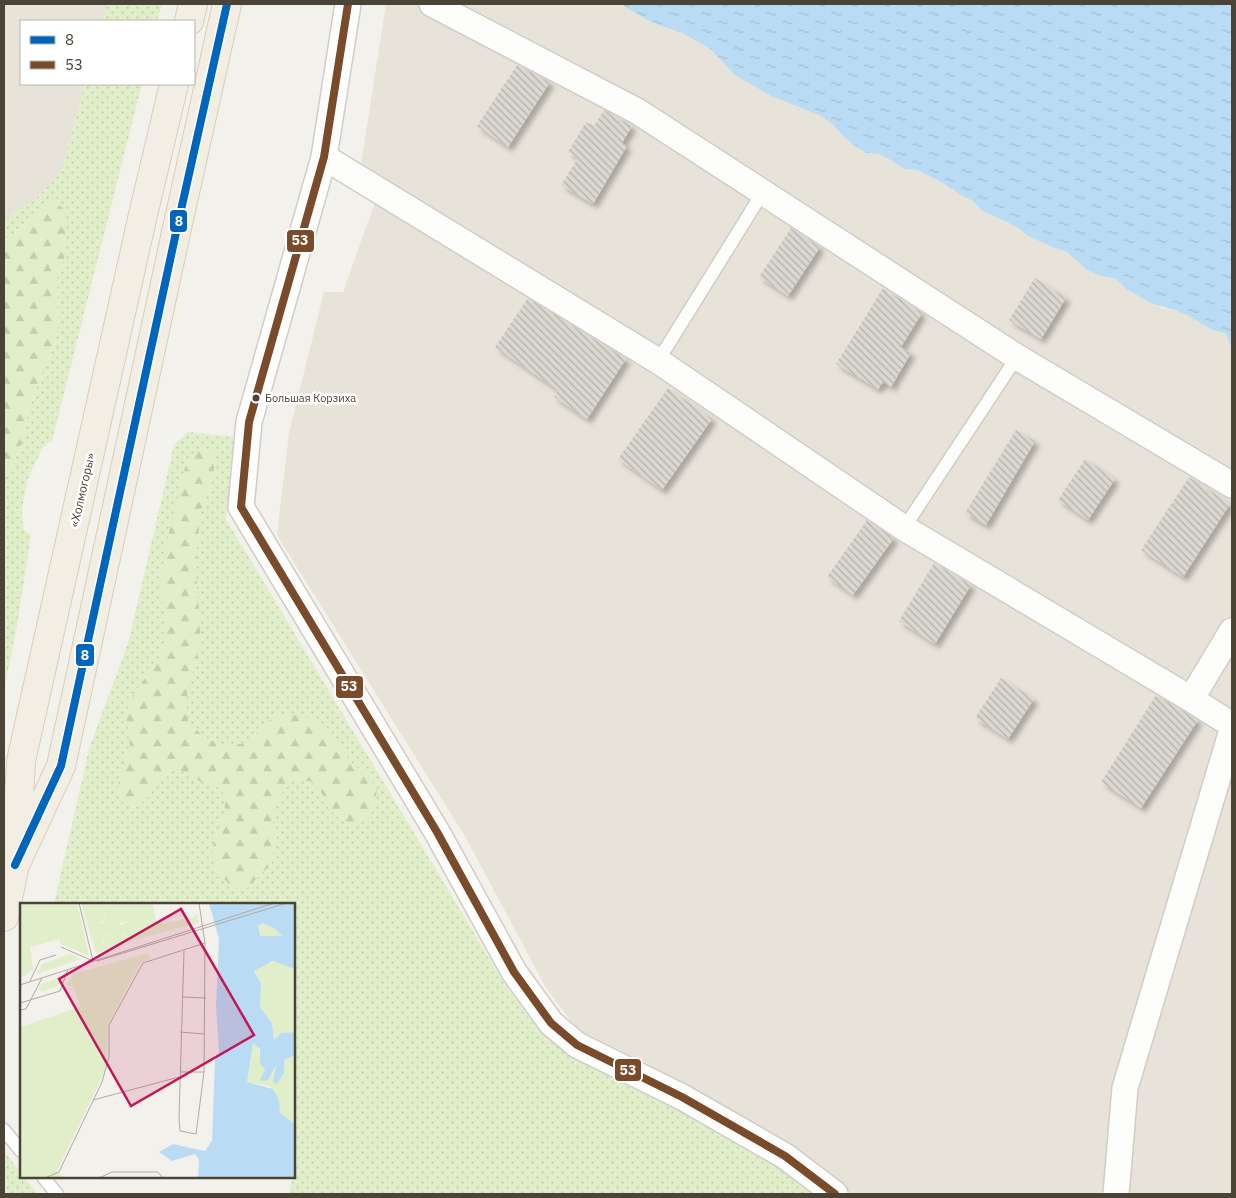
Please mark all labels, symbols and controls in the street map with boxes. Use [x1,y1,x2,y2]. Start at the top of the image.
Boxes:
legend [20,20,195,85]
text: 8 [65,30,74,49]
text: 53 [65,55,83,74]
line badge: 8 [169,209,188,233]
text: 8 [175,212,183,230]
line badge: 53 [286,229,315,253]
text: 53 [292,231,308,249]
place label: Большая Корзиха [265,391,356,405]
marker: Большая Корзиха [251,393,261,403]
street label: «Холмогоры» [66,452,98,528]
line badge: 8 [75,643,95,667]
text: 8 [81,646,89,664]
line badge: 53 [335,675,364,699]
text: 53 [341,677,357,695]
inset map [20,903,295,1178]
line badge: 53 [614,1058,642,1082]
text: 53 [620,1061,636,1079]

